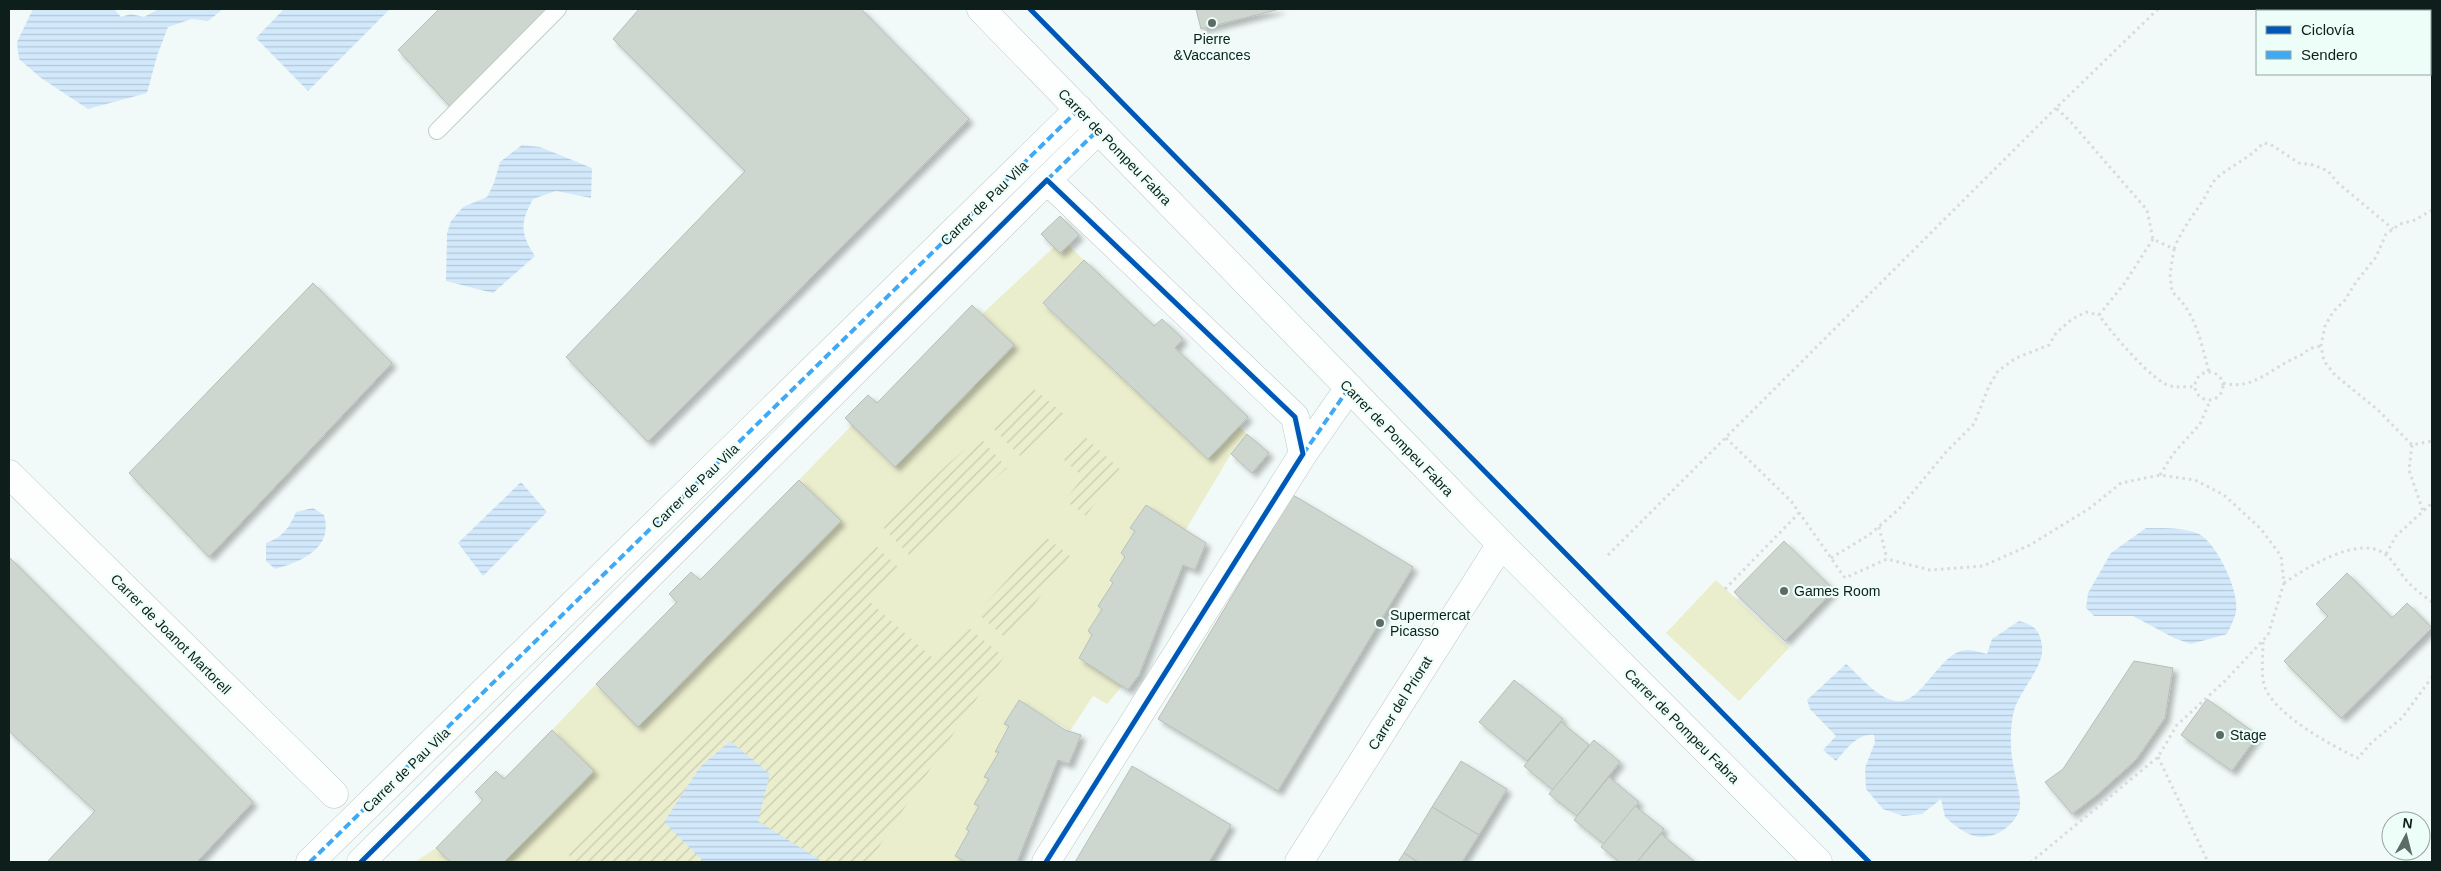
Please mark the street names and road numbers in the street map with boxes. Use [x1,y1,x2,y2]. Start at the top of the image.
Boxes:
street label: Carrer de Pompeu Fabra [1055,85,1175,209]
street label: Carrer de Pau Vila [937,157,1031,249]
street label: Carrer de Pompeu Fabra [1337,376,1457,500]
street label: Carrer de Pau Vila [648,440,742,532]
street label: Carrer de Joanot Martorell [108,571,234,697]
street label: Carrer del Priorat [1365,653,1435,753]
street label: Carrer de Pompeu Fabra [1621,665,1743,787]
street label: Carrer de Pau Vila [359,724,453,816]

